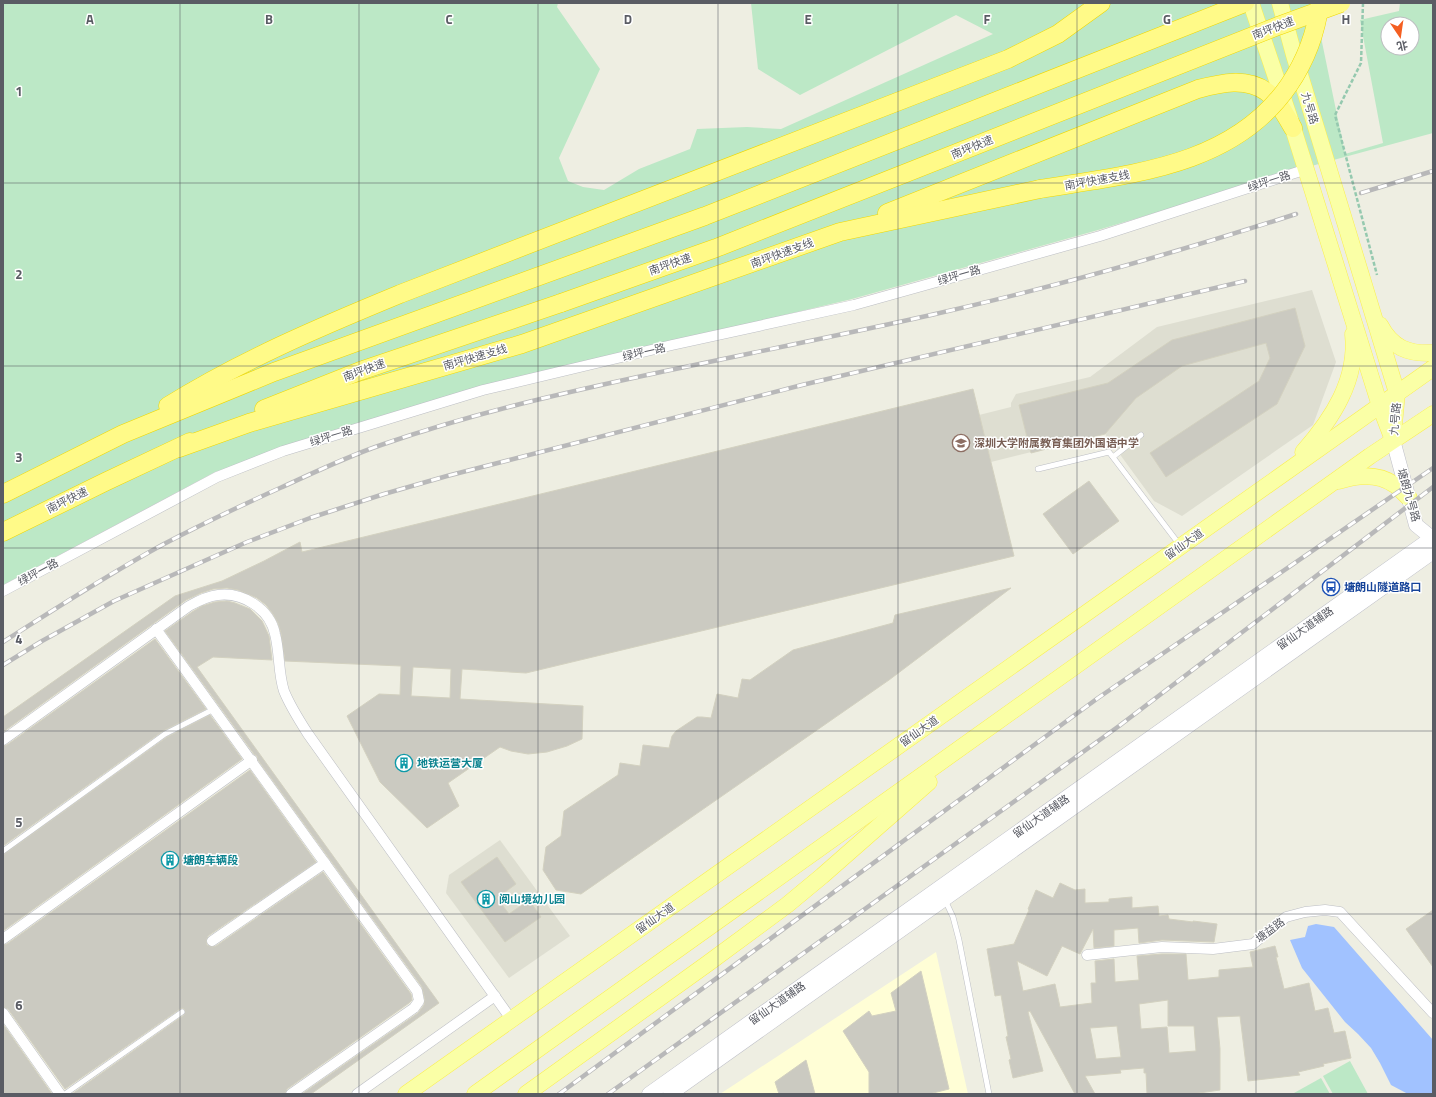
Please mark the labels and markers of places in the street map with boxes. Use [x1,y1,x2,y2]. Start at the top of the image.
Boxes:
school or university icon: 深圳大学附属教育集团外国语中学 [951,433,971,453]
place label: 深圳大学附属教育集团外国语中学 [974,435,1139,451]
bus stop icon: 塘朗山隧道路口 [1321,577,1341,597]
place label: 塘朗山隧道路口 [1344,579,1421,595]
building icon: 地铁运营大厦 [394,753,414,773]
place label: 地铁运营大厦 [417,755,483,771]
building icon: 塘朗车辆段 [160,850,180,870]
place label: 塘朗车辆段 [183,852,238,868]
building icon: 阅山境幼儿园 [476,889,496,909]
place label: 阅山境幼儿园 [499,891,565,907]

